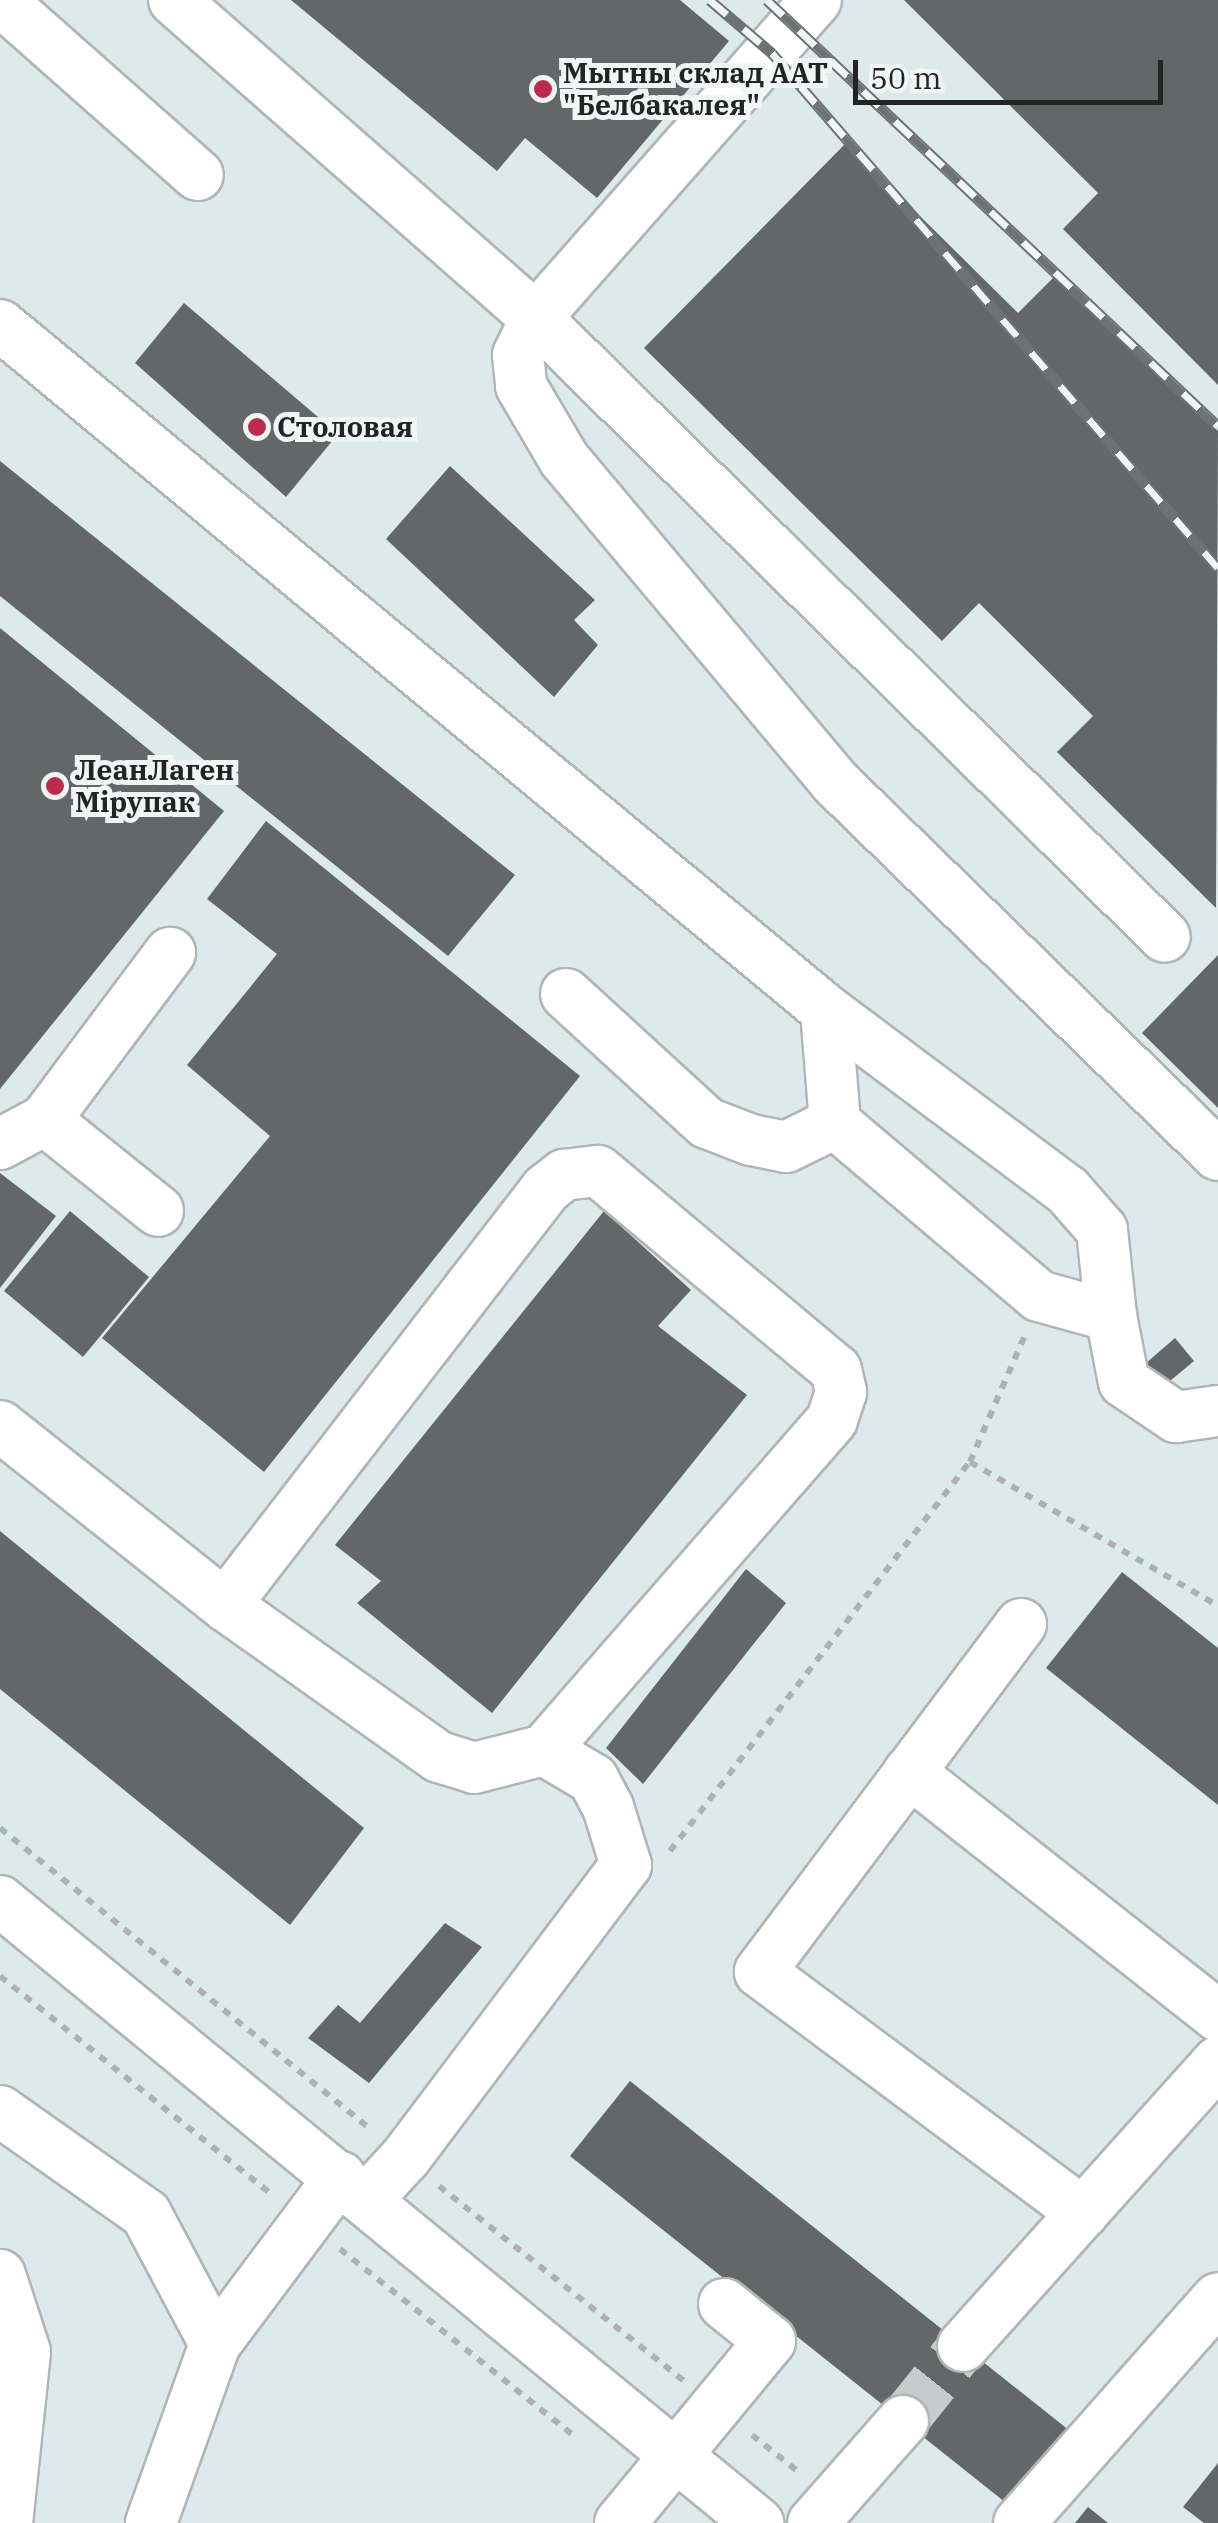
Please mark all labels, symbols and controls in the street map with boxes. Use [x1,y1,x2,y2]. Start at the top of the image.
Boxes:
scale bar [858,40,1168,102]
place label: Мытны склад ААТ "Белбакалея" [563,56,828,122]
text: 50 m [870,58,942,97]
marker: Мытны склад ААТ "Белбакалея" [532,78,554,100]
place label: Столовая [277,410,413,444]
marker: Столовая [246,416,268,438]
place label: ЛеанЛаген Мірупак [75,753,234,819]
marker: ЛеанЛаген Мірупак [44,775,66,797]

